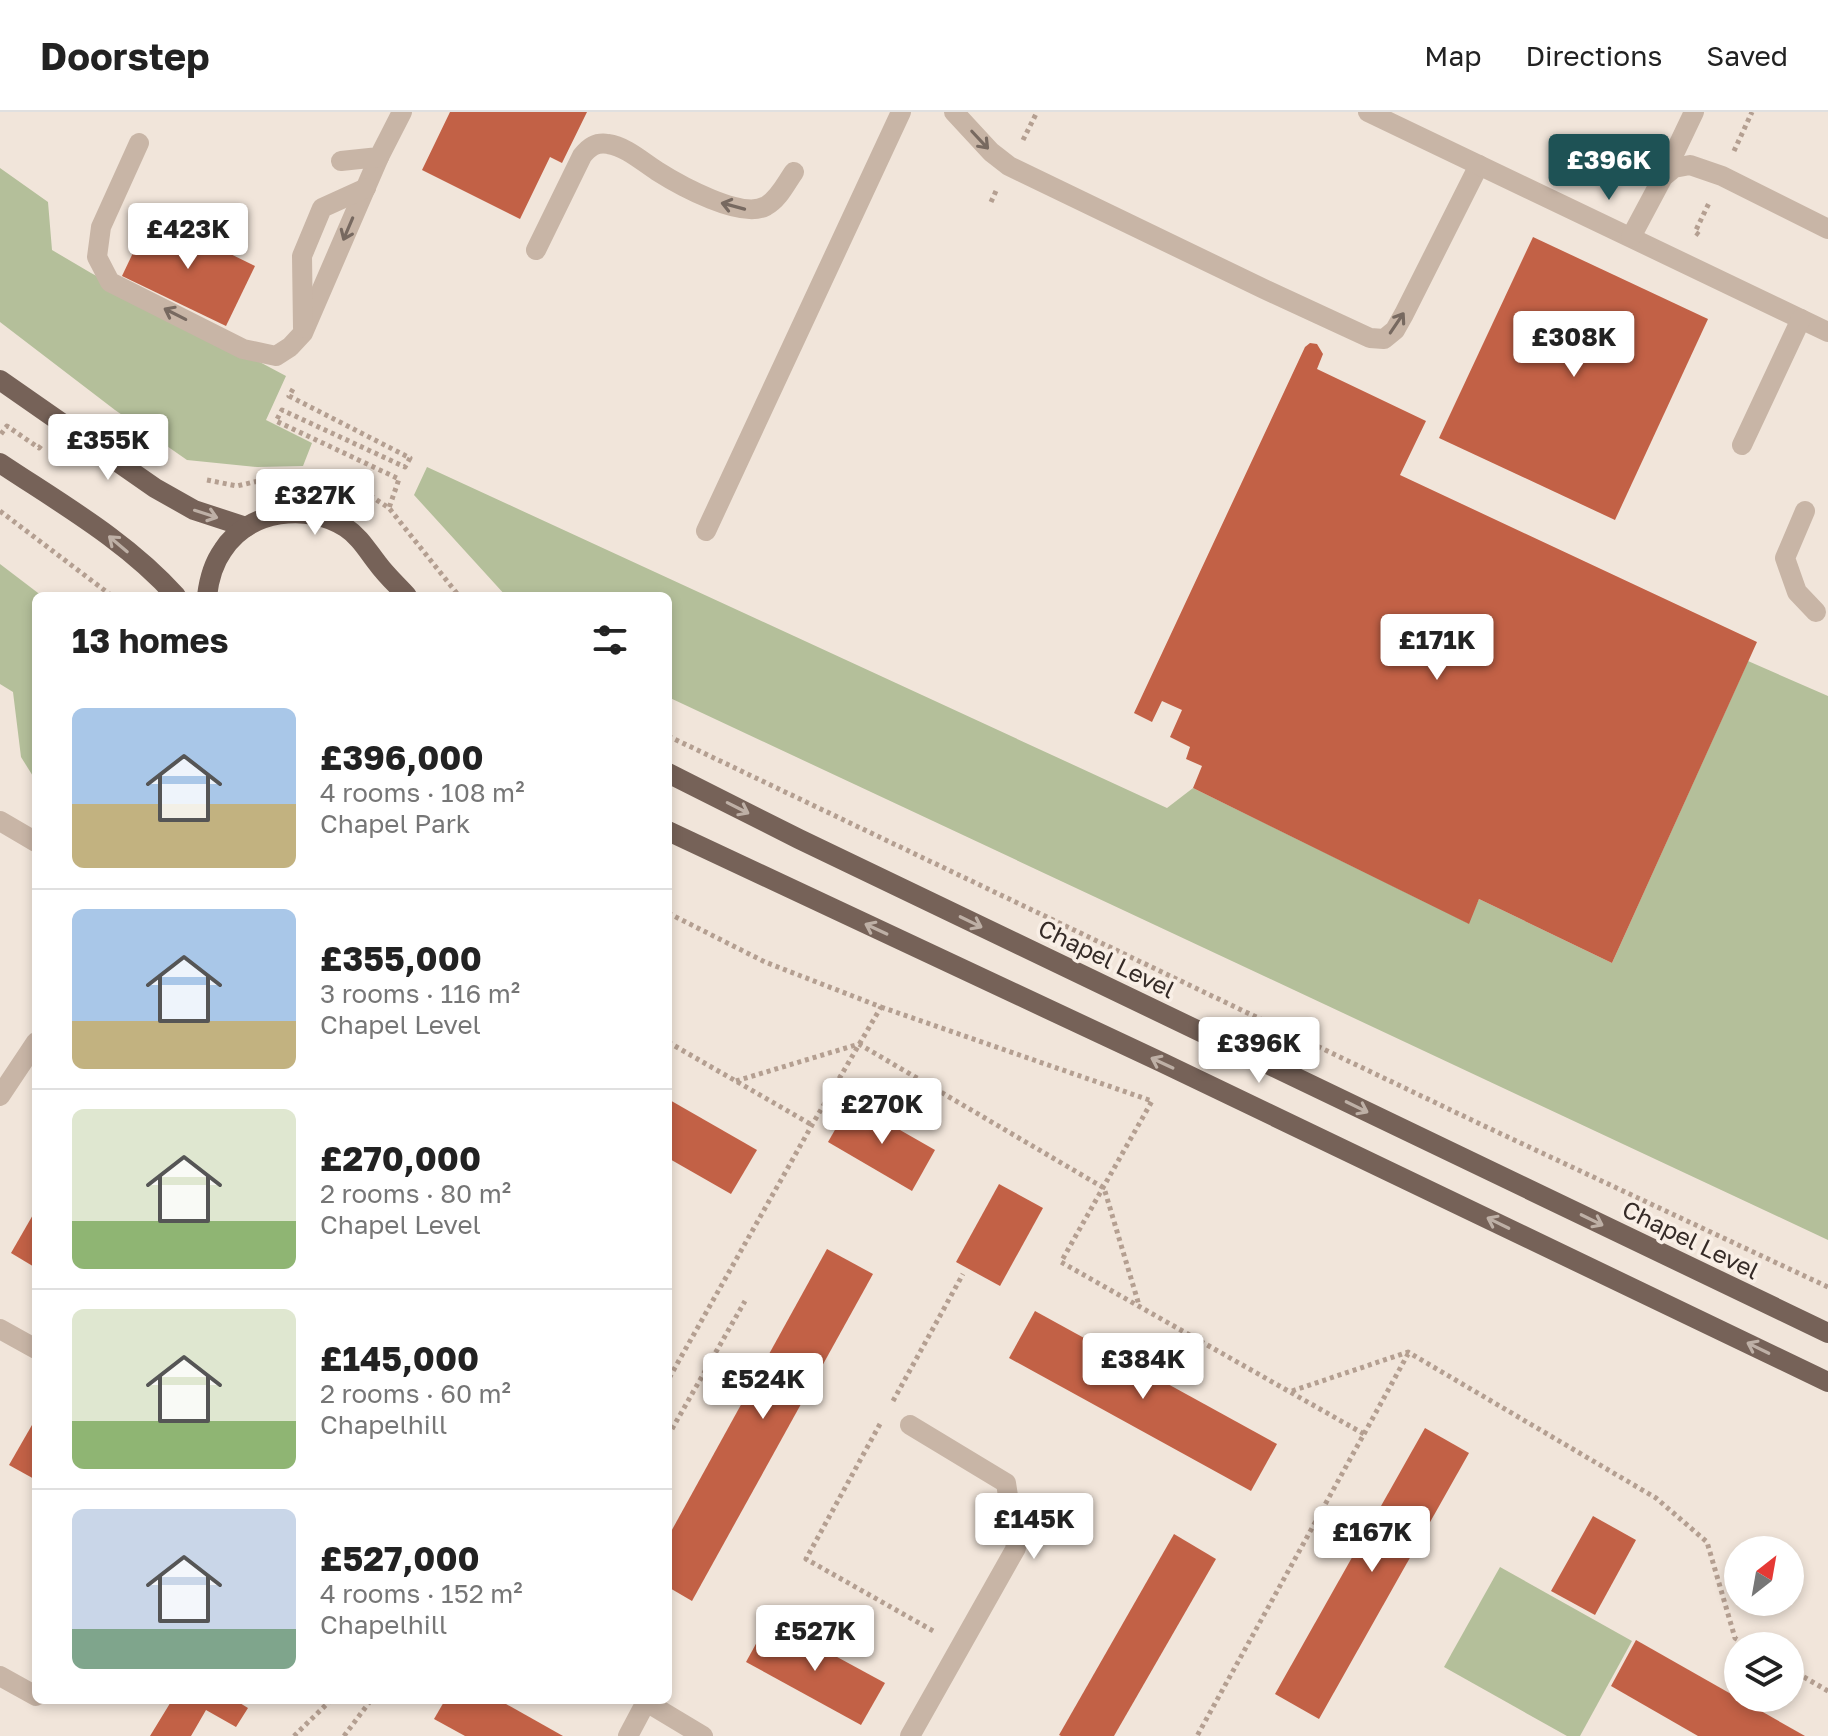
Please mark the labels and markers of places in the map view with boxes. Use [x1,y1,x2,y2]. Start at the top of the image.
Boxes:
pin: £396K [1553,134,1665,202]
pin: £423K [132,203,244,271]
pin: £308K [1518,311,1630,379]
pin: £355K [52,414,164,482]
pin: £327K [259,469,371,537]
pin: £171K [1381,614,1493,682]
pin: £396K [1203,1017,1315,1085]
pin: £270K [826,1078,938,1146]
pin: £384K [1087,1333,1199,1401]
pin: £524K [707,1353,819,1421]
pin: £145K [978,1493,1090,1561]
pin: £167K [1316,1506,1428,1574]
pin: £527K [759,1605,871,1673]

